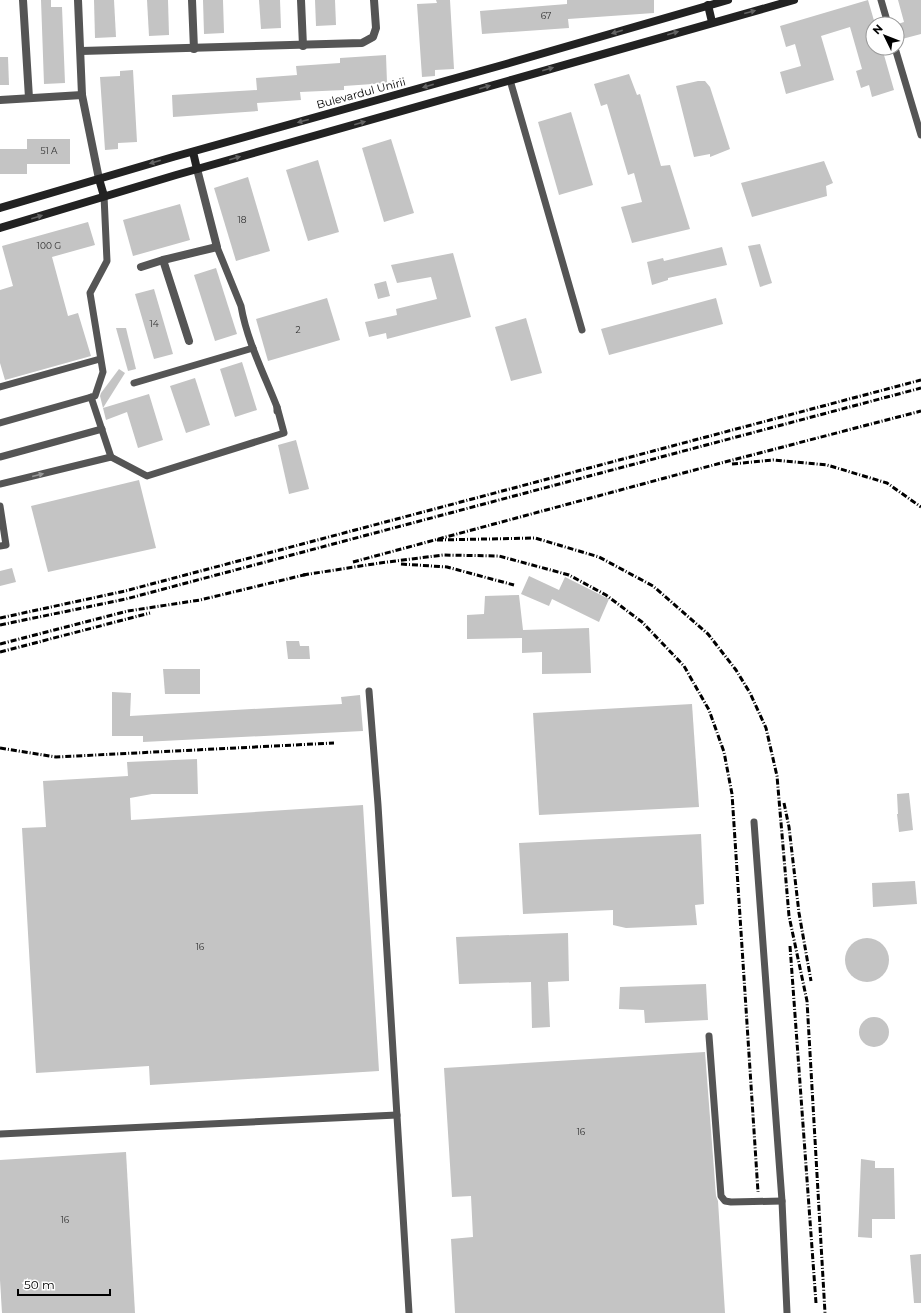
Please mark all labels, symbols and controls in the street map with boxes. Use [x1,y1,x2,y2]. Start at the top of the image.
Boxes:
one-way arrow [744,9,756,15]
house number: 67 [541,10,551,21]
north arrow [865,16,905,56]
text: N [870,21,886,37]
one-way arrow [610,29,622,35]
one-way arrow [666,30,679,36]
one-way arrow [542,66,554,72]
street label: Bulevardul Unirii [315,74,407,112]
one-way arrow [422,83,434,89]
one-way arrow [479,84,491,90]
one-way arrow [296,118,309,124]
one-way arrow [354,120,366,126]
house number: 51 A [40,145,58,156]
one-way arrow [228,155,241,161]
one-way arrow [149,159,161,165]
one-way arrow [32,214,44,220]
house number: 18 [238,214,247,225]
house number: 100 G [37,240,61,251]
house number: 14 [149,318,159,329]
house number: 2 [295,324,301,335]
one-way arrow [32,472,44,478]
house number: 16 [196,941,205,952]
house number: 16 [577,1126,586,1137]
house number: 16 [61,1214,70,1225]
scale bar [18,1271,110,1297]
text: 50 m [24,1277,55,1292]

